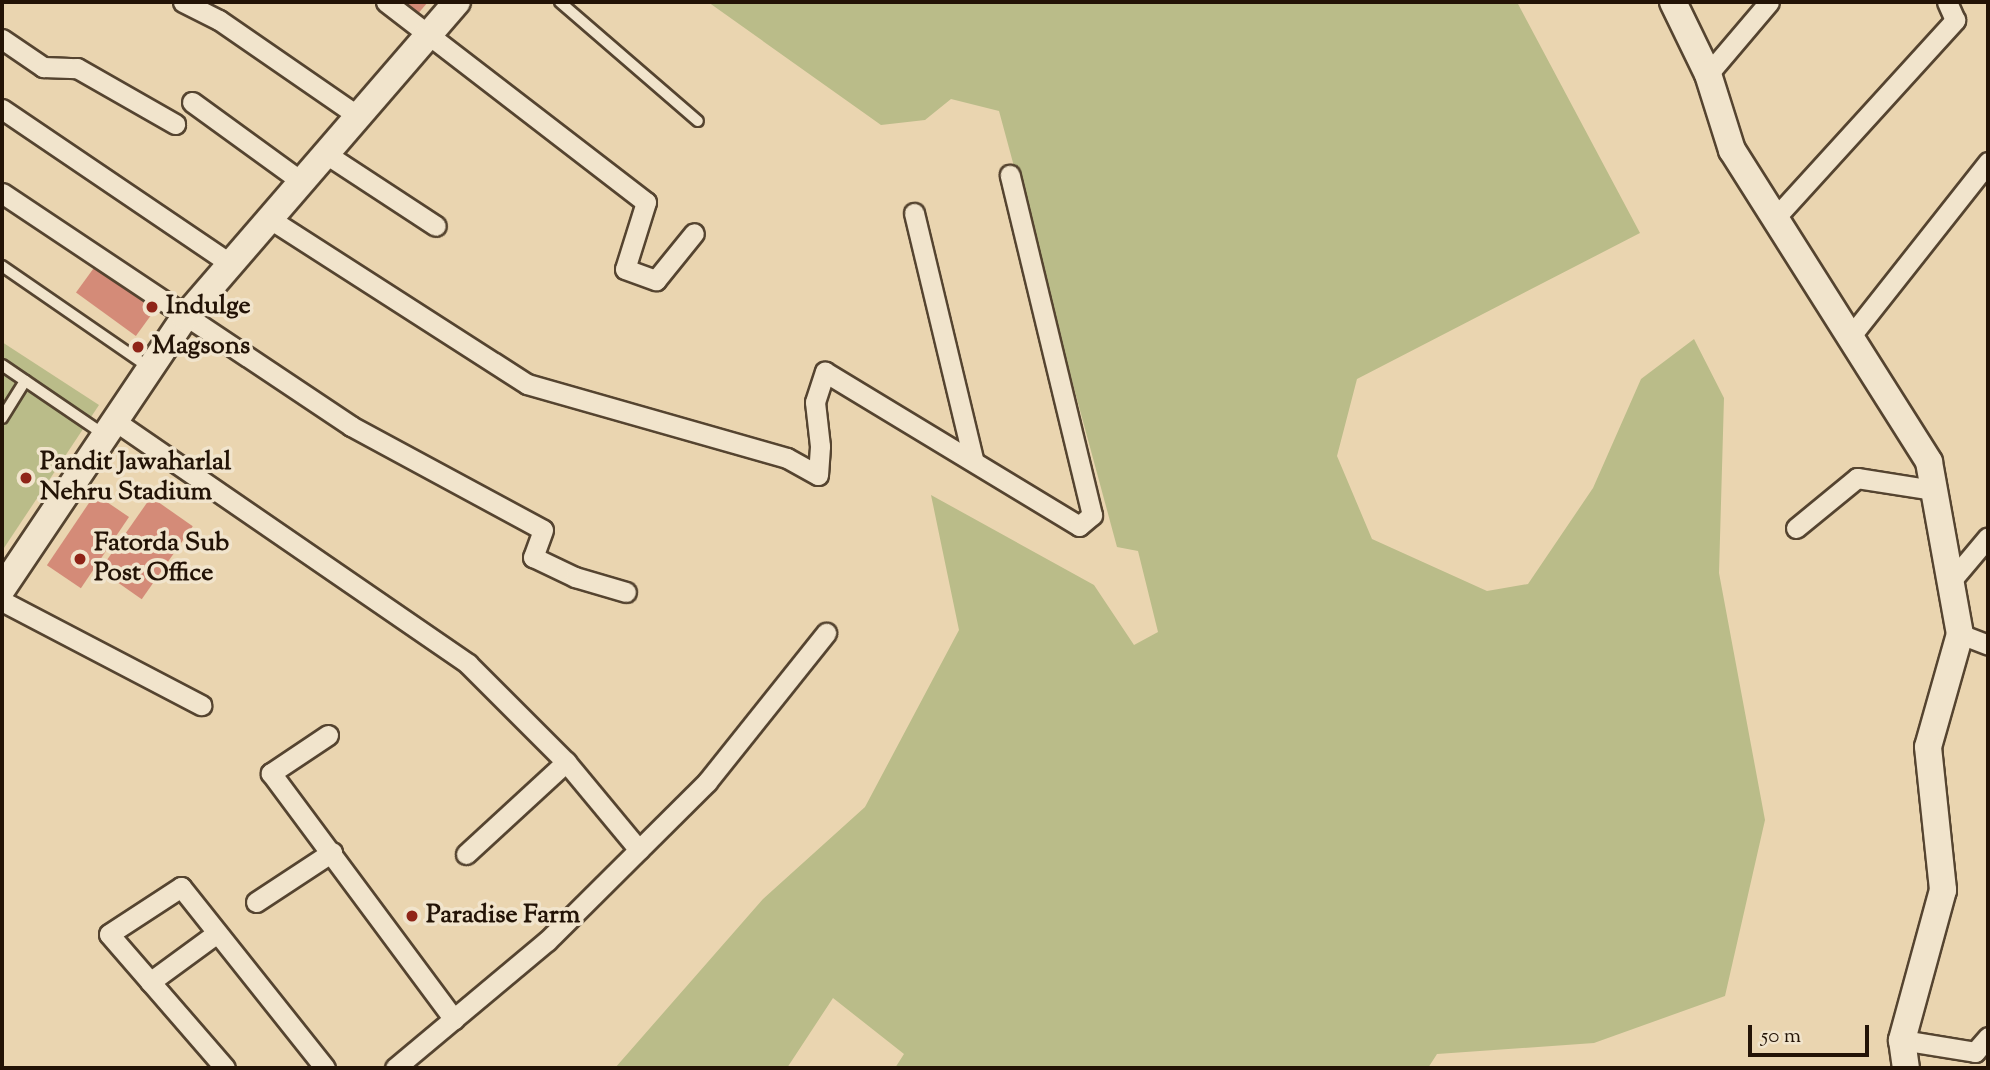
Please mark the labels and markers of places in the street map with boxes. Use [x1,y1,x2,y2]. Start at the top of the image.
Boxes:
place label: Indulge [166,291,251,323]
marker: Indulge [144,299,160,315]
place label: Magsons [152,331,250,363]
marker: Magsons [130,339,146,355]
place label: Pandit Jawaharlal Nehru Stadium [40,447,231,508]
marker: Pandit Jawaharlal Nehru Stadium [18,470,34,486]
place label: Fatorda Sub Post Office [94,528,229,590]
marker: Fatorda Sub Post Office [72,551,88,567]
place label: Paradise Farm [426,900,580,932]
marker: Paradise Farm [404,908,420,924]

